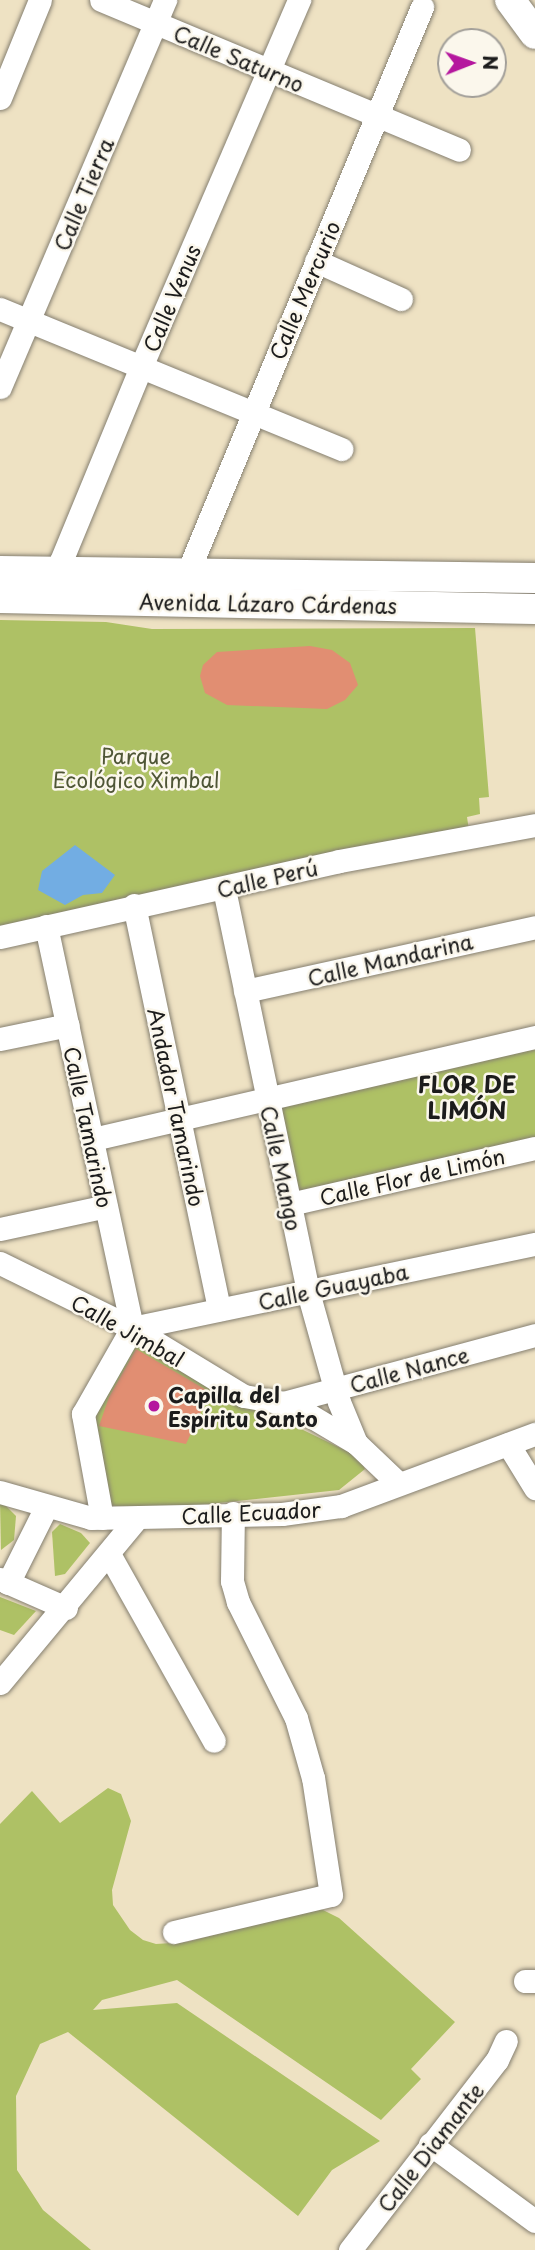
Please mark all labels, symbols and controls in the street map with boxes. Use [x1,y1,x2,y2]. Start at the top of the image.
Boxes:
street label: Calle Saturno [170,19,308,97]
north arrow [437,28,507,98]
text: N [477,55,505,70]
street label: Calle Tierra [48,134,118,254]
street label: Calle Mercurio [263,216,345,364]
street label: Calle Venus [137,240,205,356]
street label: Avenida Lázaro Cárdenas [140,588,396,618]
park label: Parque Ecológico Ximbal [52,742,220,792]
street label: Calle Perú [214,854,320,902]
street label: Calle Mandarina [305,928,475,990]
street label: Andador Tamarindo [144,1005,210,1209]
street label: Calle Tamarindo [60,1044,118,1210]
district label: FLOR DE LIMÓN [417,1070,517,1124]
street label: Calle Mango [256,1103,308,1233]
street label: Calle Flor de Limón [315,1142,509,1210]
street label: Calle Guayaba [256,1258,410,1314]
street label: Calle Jimbal [67,1288,189,1372]
street label: Calle Nance [347,1341,471,1397]
place label: Capilla del Espíritu Santo [168,1381,318,1431]
marker: Capilla del Espíritu Santo [146,1398,162,1414]
street label: Calle Ecuador [180,1496,322,1528]
street label: Calle Diamante [372,2077,488,2217]

